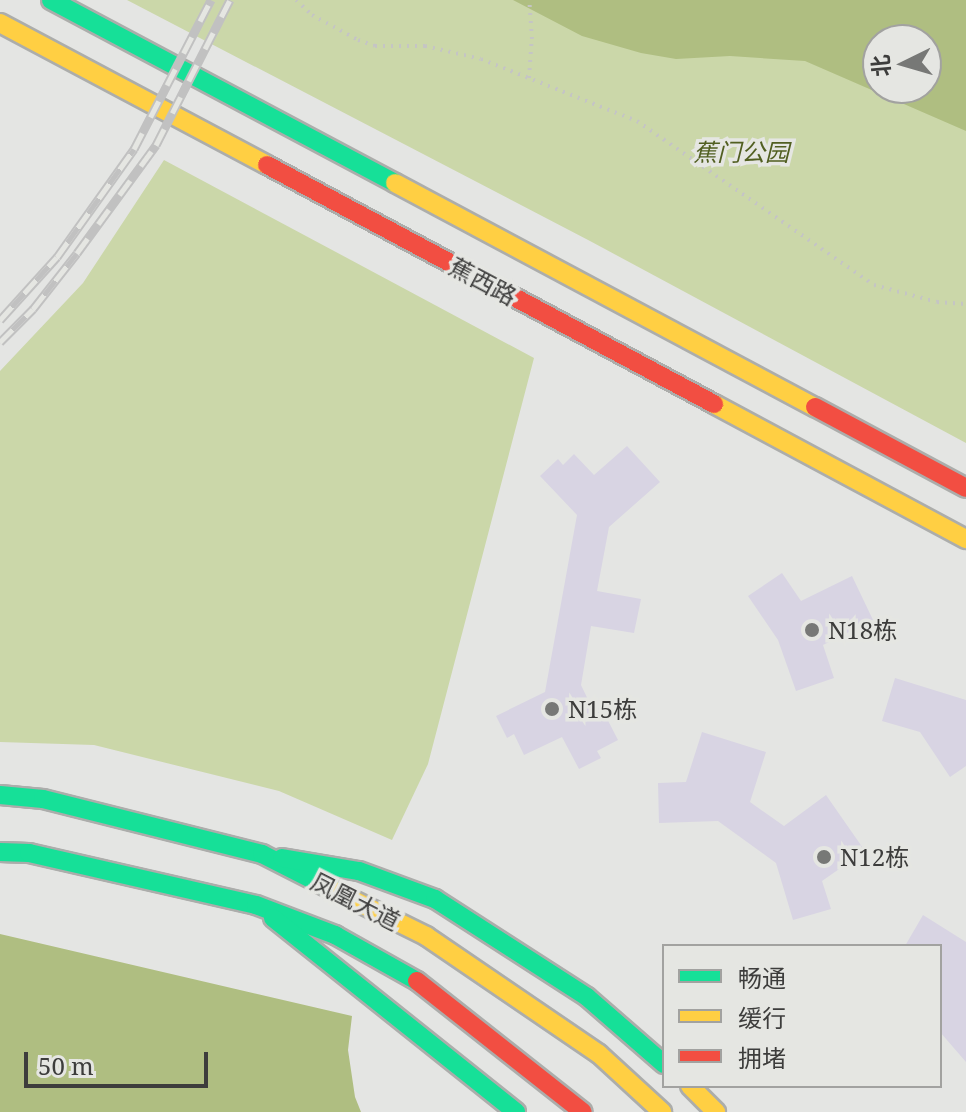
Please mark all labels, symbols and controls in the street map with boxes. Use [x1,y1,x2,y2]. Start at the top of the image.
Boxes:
north arrow [862,24,942,104]
text: 北 [864,54,896,78]
park label: 蕉门公园 [693,138,789,166]
street label: 蕉西路 [444,251,522,311]
place label: N18栋 [828,616,897,644]
marker: N18栋 [803,621,821,639]
place label: N15栋 [568,695,637,723]
marker: N15栋 [543,700,561,718]
place label: N12栋 [840,843,909,871]
marker: N12栋 [815,848,833,866]
street label: 凤凰大道 [307,866,405,936]
legend [662,944,942,1088]
text: 畅通 [738,961,786,994]
text: 缓行 [738,1001,786,1034]
scale bar [28,1036,212,1086]
text: 拥堵 [738,1041,786,1074]
text: 50 m [38,1049,94,1082]

